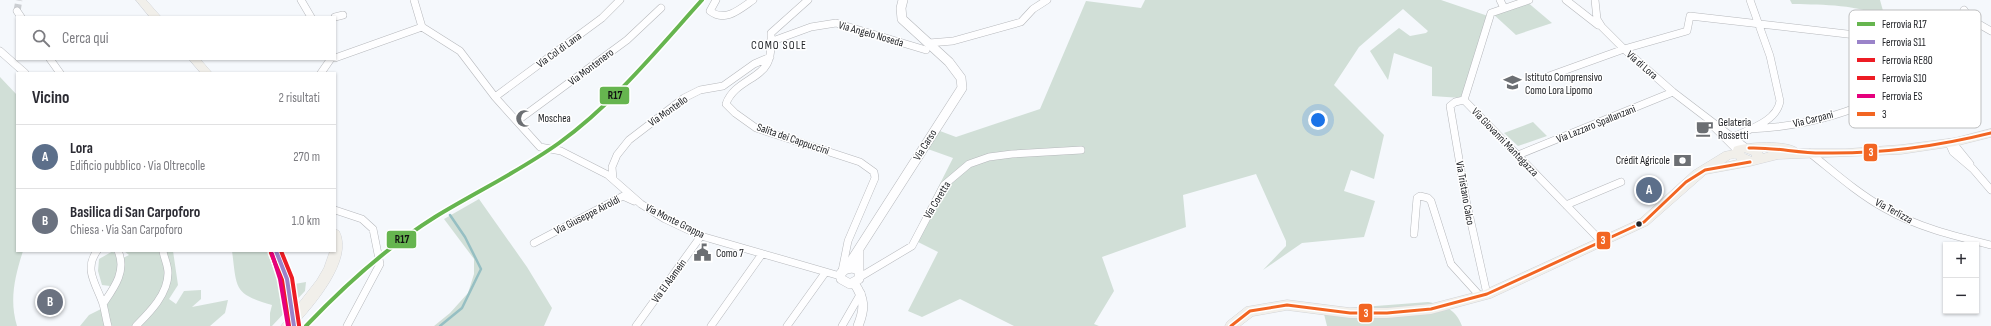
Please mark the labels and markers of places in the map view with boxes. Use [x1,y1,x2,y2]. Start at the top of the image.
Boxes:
place label: Istituto Comprensivo Como Lora Lipomo [1525,71,1603,97]
school or university icon: Istituto Comprensivo Como Lora Lipomo [1502,73,1522,93]
mosque icon: Moschea [515,108,535,128]
place label: Moschea [538,112,571,125]
place label: Gelateria Rossetti [1718,116,1751,142]
cafe icon: Gelateria Rossetti [1695,118,1715,138]
bank icon: Crédit Agricole [1673,150,1693,170]
place label: Crédit Agricole [1616,154,1670,167]
pin: A [1636,175,1662,205]
unlabelled marker [1634,219,1644,229]
public building icon: Como 7 [693,243,713,263]
place label: Como 7 [716,247,744,260]
pin: B [37,287,63,317]

